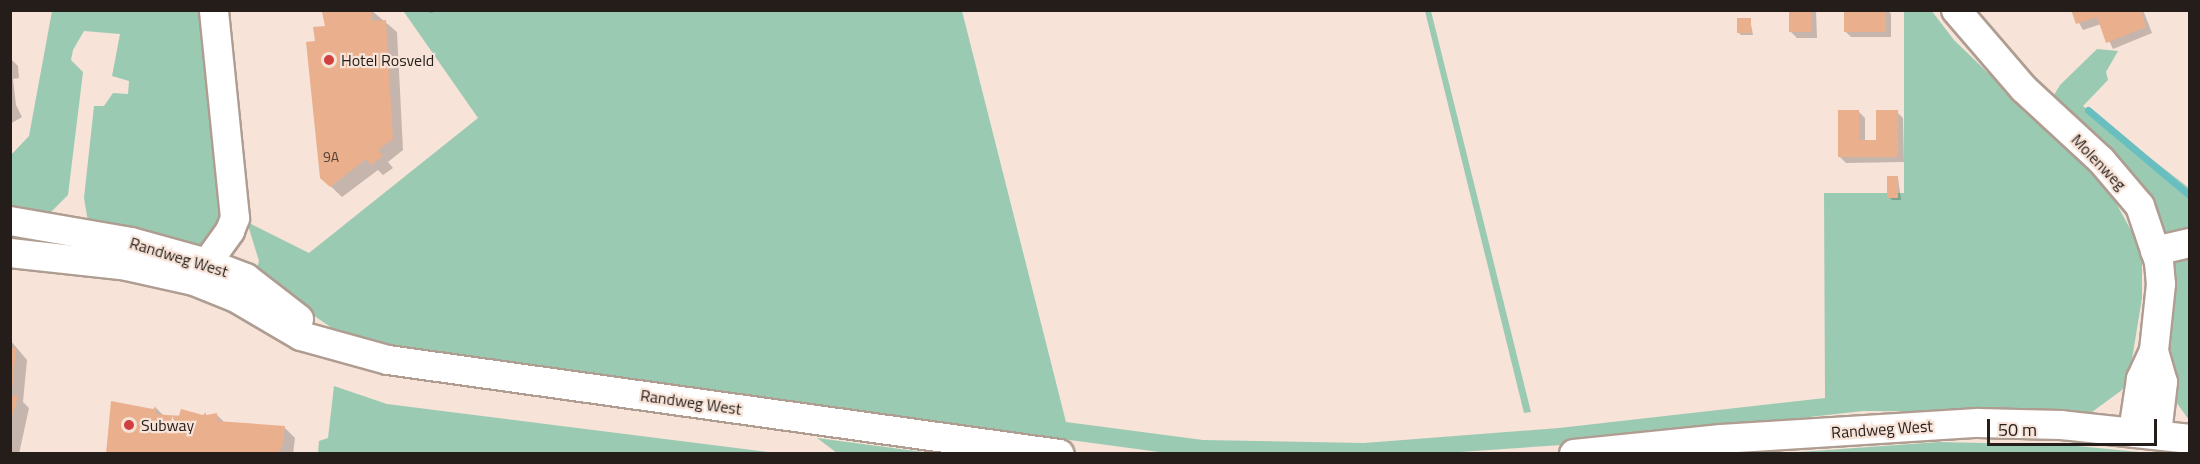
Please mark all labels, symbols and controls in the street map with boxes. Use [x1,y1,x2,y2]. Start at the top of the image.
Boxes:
place label: Hotel Rosveld [341,50,434,70]
marker: Hotel Rosveld [322,53,336,67]
street label: Molenweg [2068,130,2130,194]
house number: 9A [323,149,339,165]
street label: Randweg West [127,233,231,281]
street label: Randweg West [639,385,743,419]
scale bar [1990,407,2160,445]
place label: Subway [141,415,194,435]
street label: Randweg West [1831,416,1933,442]
text: 50 m [1998,416,2037,443]
marker: Subway [122,418,136,432]

